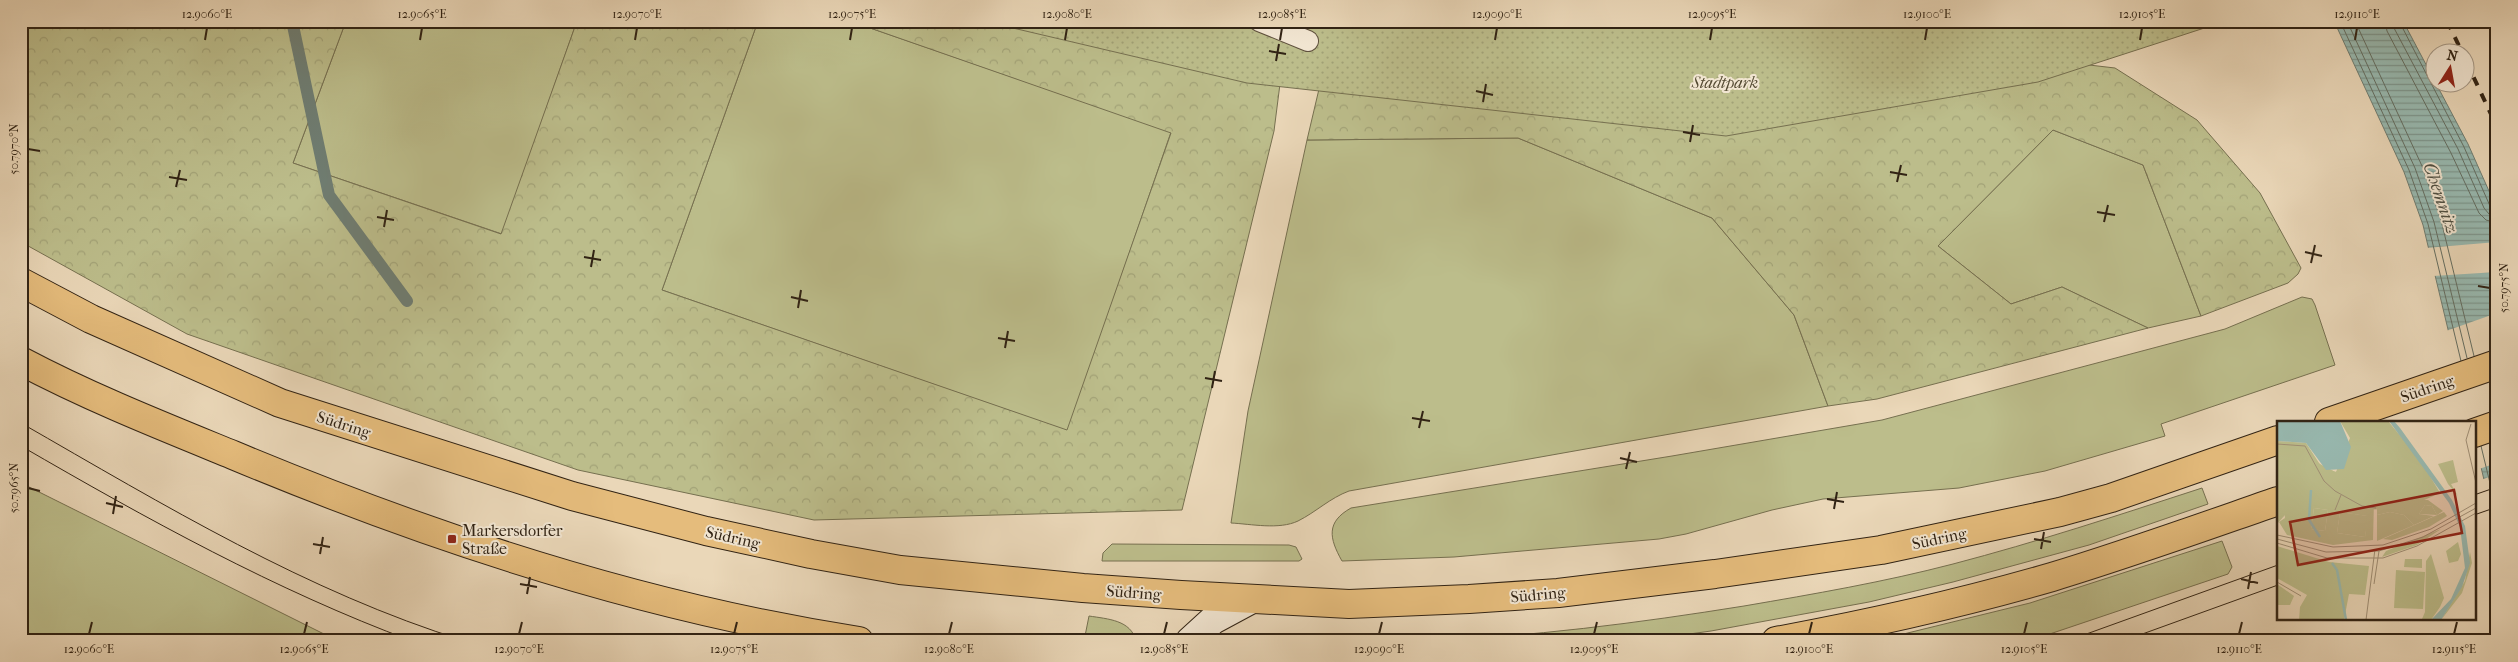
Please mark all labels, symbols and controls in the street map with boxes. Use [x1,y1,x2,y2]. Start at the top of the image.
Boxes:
text: 12.9060°E [182,7,232,21]
text: 12.9065°E [398,7,446,21]
text: 12.9070°E [612,7,662,21]
text: 12.9075°E [828,7,876,21]
text: 12.9080°E [1042,7,1092,21]
text: 12.9085°E [1258,7,1306,21]
text: 12.9090°E [1472,7,1522,21]
text: 12.9095°E [1688,7,1736,21]
text: 12.9100°E [1903,7,1951,21]
text: 12.9105°E [2119,7,2165,21]
text: 12.9110°E [2334,7,2380,21]
north arrow [2426,42,2476,92]
text: N [2446,46,2460,65]
park label: Stadtpark [1691,73,1758,92]
text: 50.7970°N [7,123,21,175]
water label: Chemnitz [2419,160,2462,237]
text: 50.7975°N [2497,263,2511,313]
street label: Südring [2398,370,2457,406]
street label: Südring [315,407,373,442]
inset map [2277,421,2476,620]
text: 50.7965°N [7,463,21,513]
place label: Markersdorfer Straße [462,521,563,558]
street label: Südring [704,522,762,553]
street label: Südring [1910,523,1969,554]
marker: Markersdorfer Straße [446,533,458,545]
street label: Südring [1106,581,1163,604]
street label: Südring [1510,583,1567,606]
text: 12.9060°E [64,642,114,656]
text: 12.9065°E [280,642,328,656]
text: 12.9070°E [494,642,544,656]
text: 12.9075°E [710,642,758,656]
text: 12.9080°E [924,642,974,656]
text: 12.9085°E [1140,642,1188,656]
text: 12.9090°E [1354,642,1404,656]
text: 12.9095°E [1570,642,1618,656]
text: 12.9100°E [1785,642,1833,656]
text: 12.9105°E [2001,642,2047,656]
text: 12.9110°E [2216,642,2262,656]
text: 12.9115°E [2432,642,2476,656]

